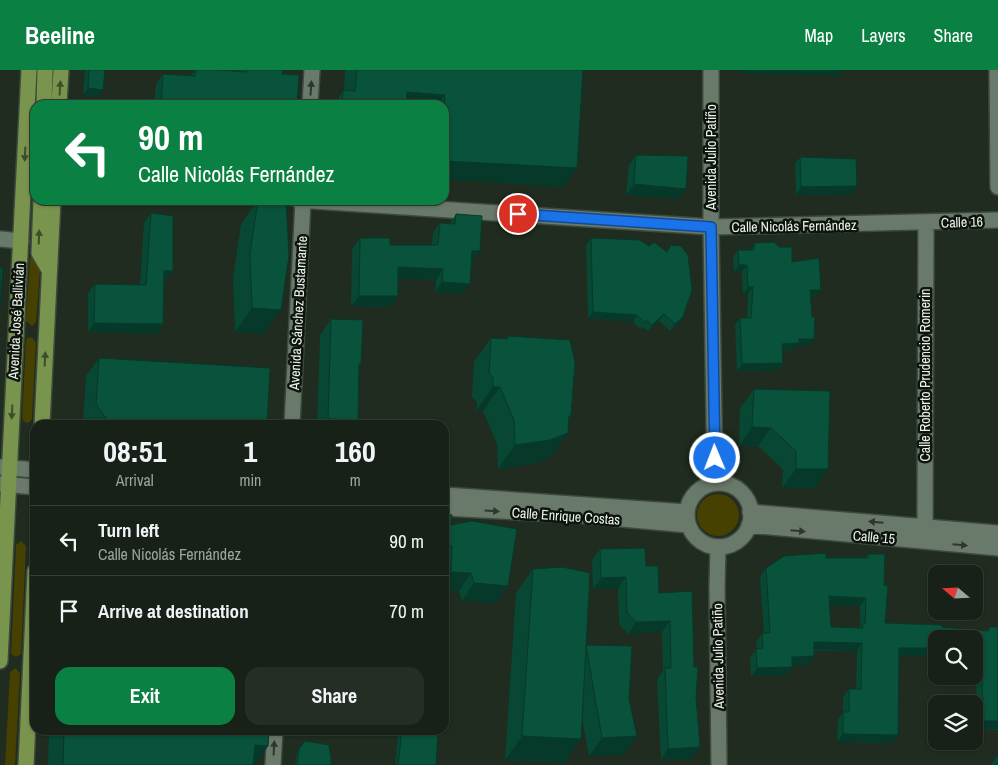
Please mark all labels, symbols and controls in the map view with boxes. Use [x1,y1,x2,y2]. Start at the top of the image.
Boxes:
text: Beeline [25,19,95,51]
text: Map [805,23,833,48]
text: Layers [861,23,906,48]
text: Share [934,23,973,48]
one-way arrow [57,79,65,95]
one-way arrow [307,79,315,95]
street label: Avenida Julio Patiño [702,104,720,211]
text: 90 m [138,114,203,161]
icon: left [55,120,120,185]
one-way arrow [20,146,28,162]
text: Calle Nicolás Fernández [138,159,335,189]
pin [497,193,539,235]
icon: arrive [504,200,532,228]
street label: Calle 16 [941,212,983,232]
street label: Calle Nicolás Fernández [731,216,857,236]
one-way arrow [36,229,44,245]
street label: Avenida Sánchez Bustamante [285,236,311,391]
street label: Avenida José Ballivián [4,262,28,381]
street label: Calle Roberto Prudencio Romerin [916,289,934,461]
one-way arrow [42,351,50,367]
one-way arrow [7,404,15,420]
text: 08:51 [103,431,166,471]
text: 1 [244,431,257,471]
text: 160 [335,431,376,471]
position arrow [688,431,740,483]
text: Arrival [116,469,154,491]
text: min [239,469,261,491]
text: m [350,469,361,491]
street label: Calle Enrique Costas [511,503,621,529]
one-way arrow [485,507,501,515]
text: Turn left [98,517,159,543]
one-way arrow [868,518,884,526]
street label: Calle 15 [852,526,896,548]
icon: left [55,527,83,555]
one-way arrow [790,527,806,535]
text: 90 m [389,528,424,554]
one-way arrow [952,541,968,549]
text: Calle Nicolás Fernández [98,543,241,565]
north arrow [928,565,982,620]
map controls [928,565,983,750]
icon: arrive [55,597,83,625]
text: Arrive at destination [98,598,249,624]
text: 70 m [389,598,424,624]
street label: Avenida Julio Patiño [708,603,728,710]
button: search [928,630,983,685]
button: Exit [55,667,235,725]
button: Share [245,667,424,725]
button: layers [928,695,983,750]
one-way arrow [271,739,279,755]

